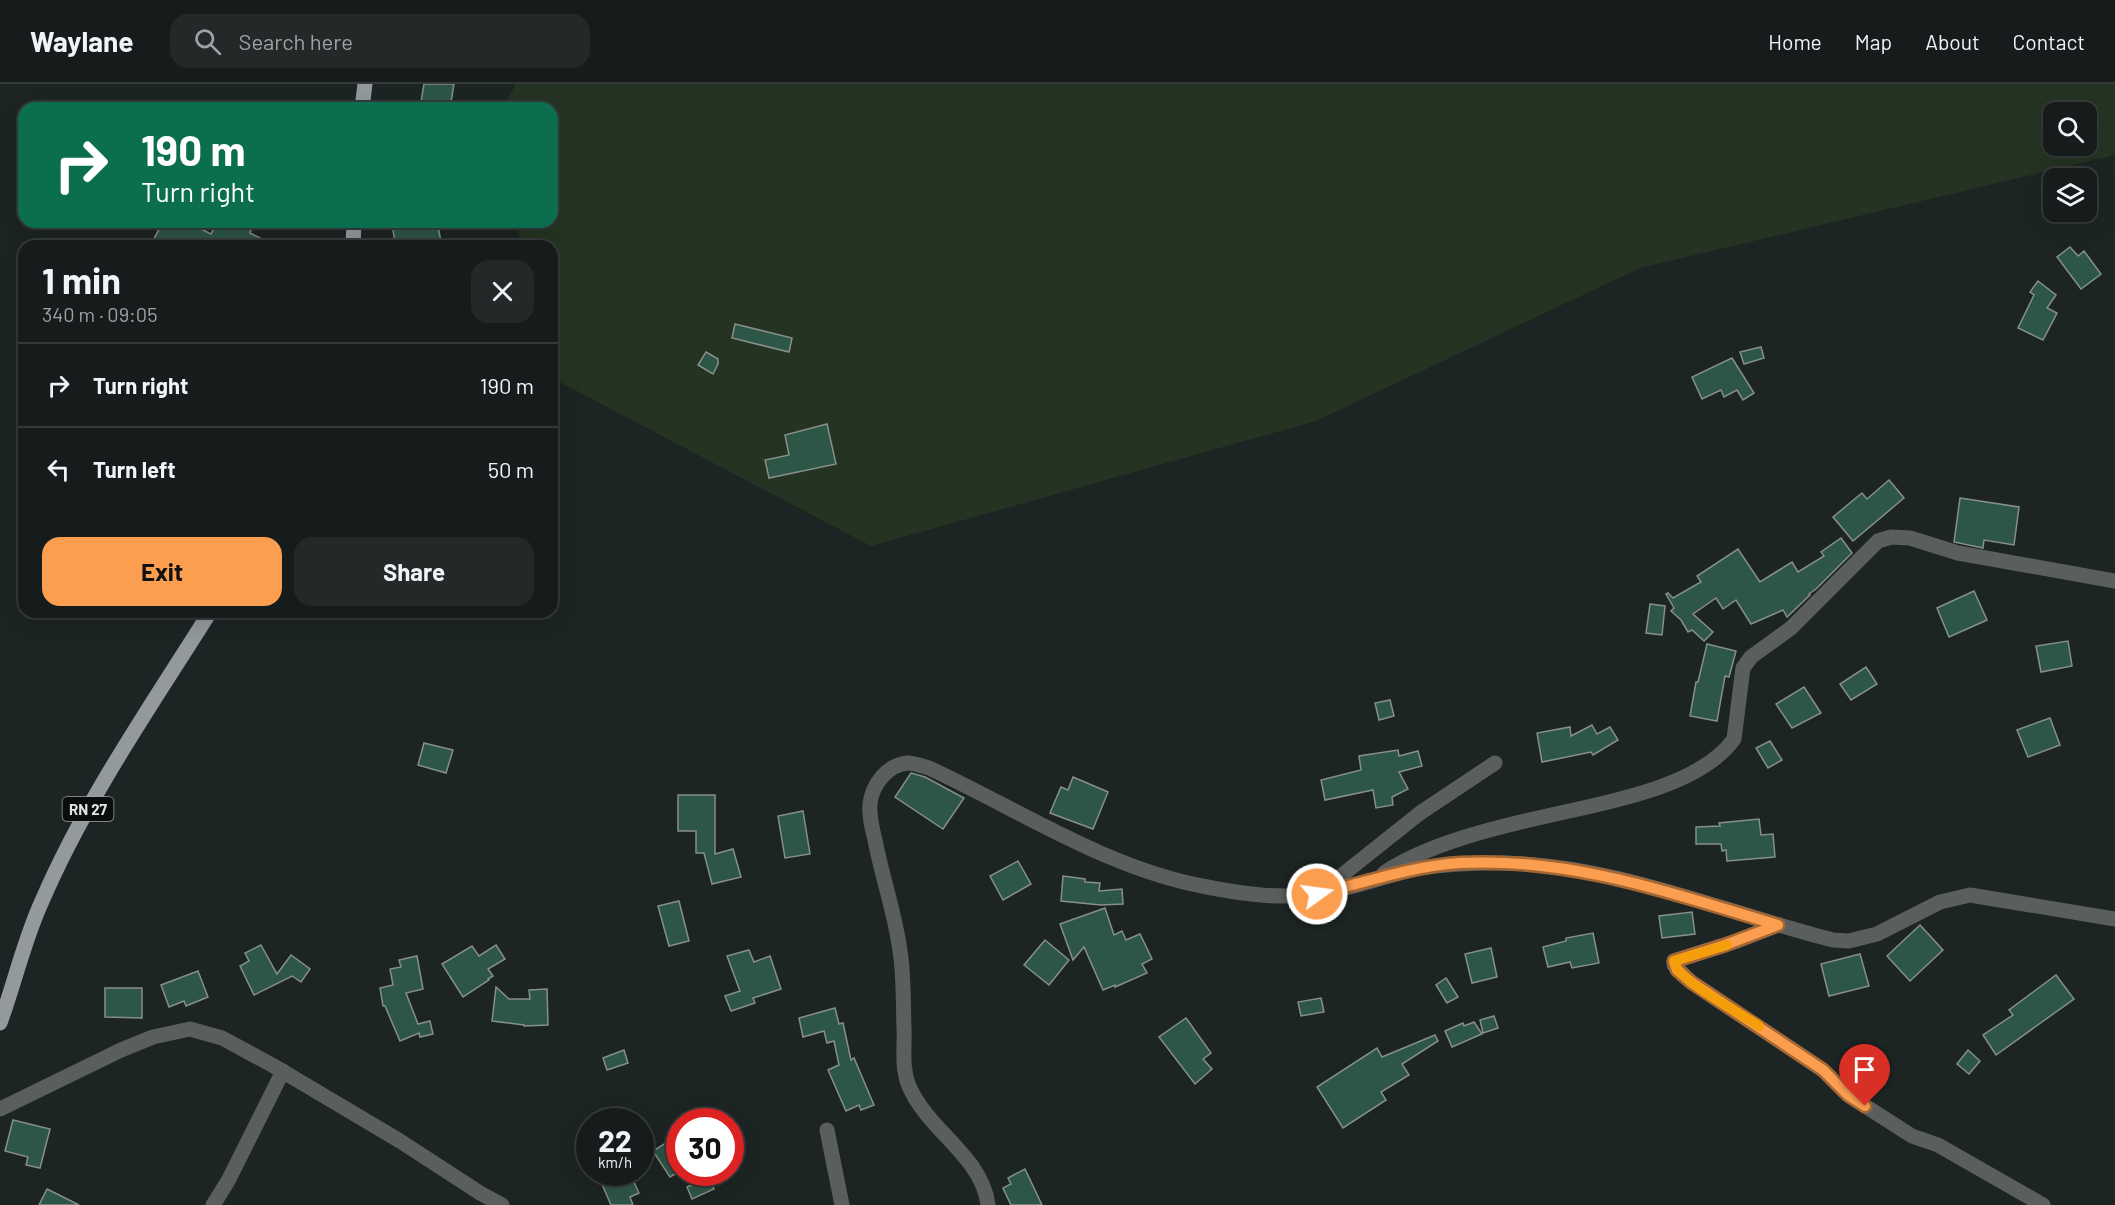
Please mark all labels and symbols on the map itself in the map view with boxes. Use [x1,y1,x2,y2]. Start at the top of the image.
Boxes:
road number: RN 27 [62,797,113,821]
position arrow [1285,862,1349,926]
pin [1839,1044,1890,1106]
speed limit sign: 30 [666,1108,744,1186]

